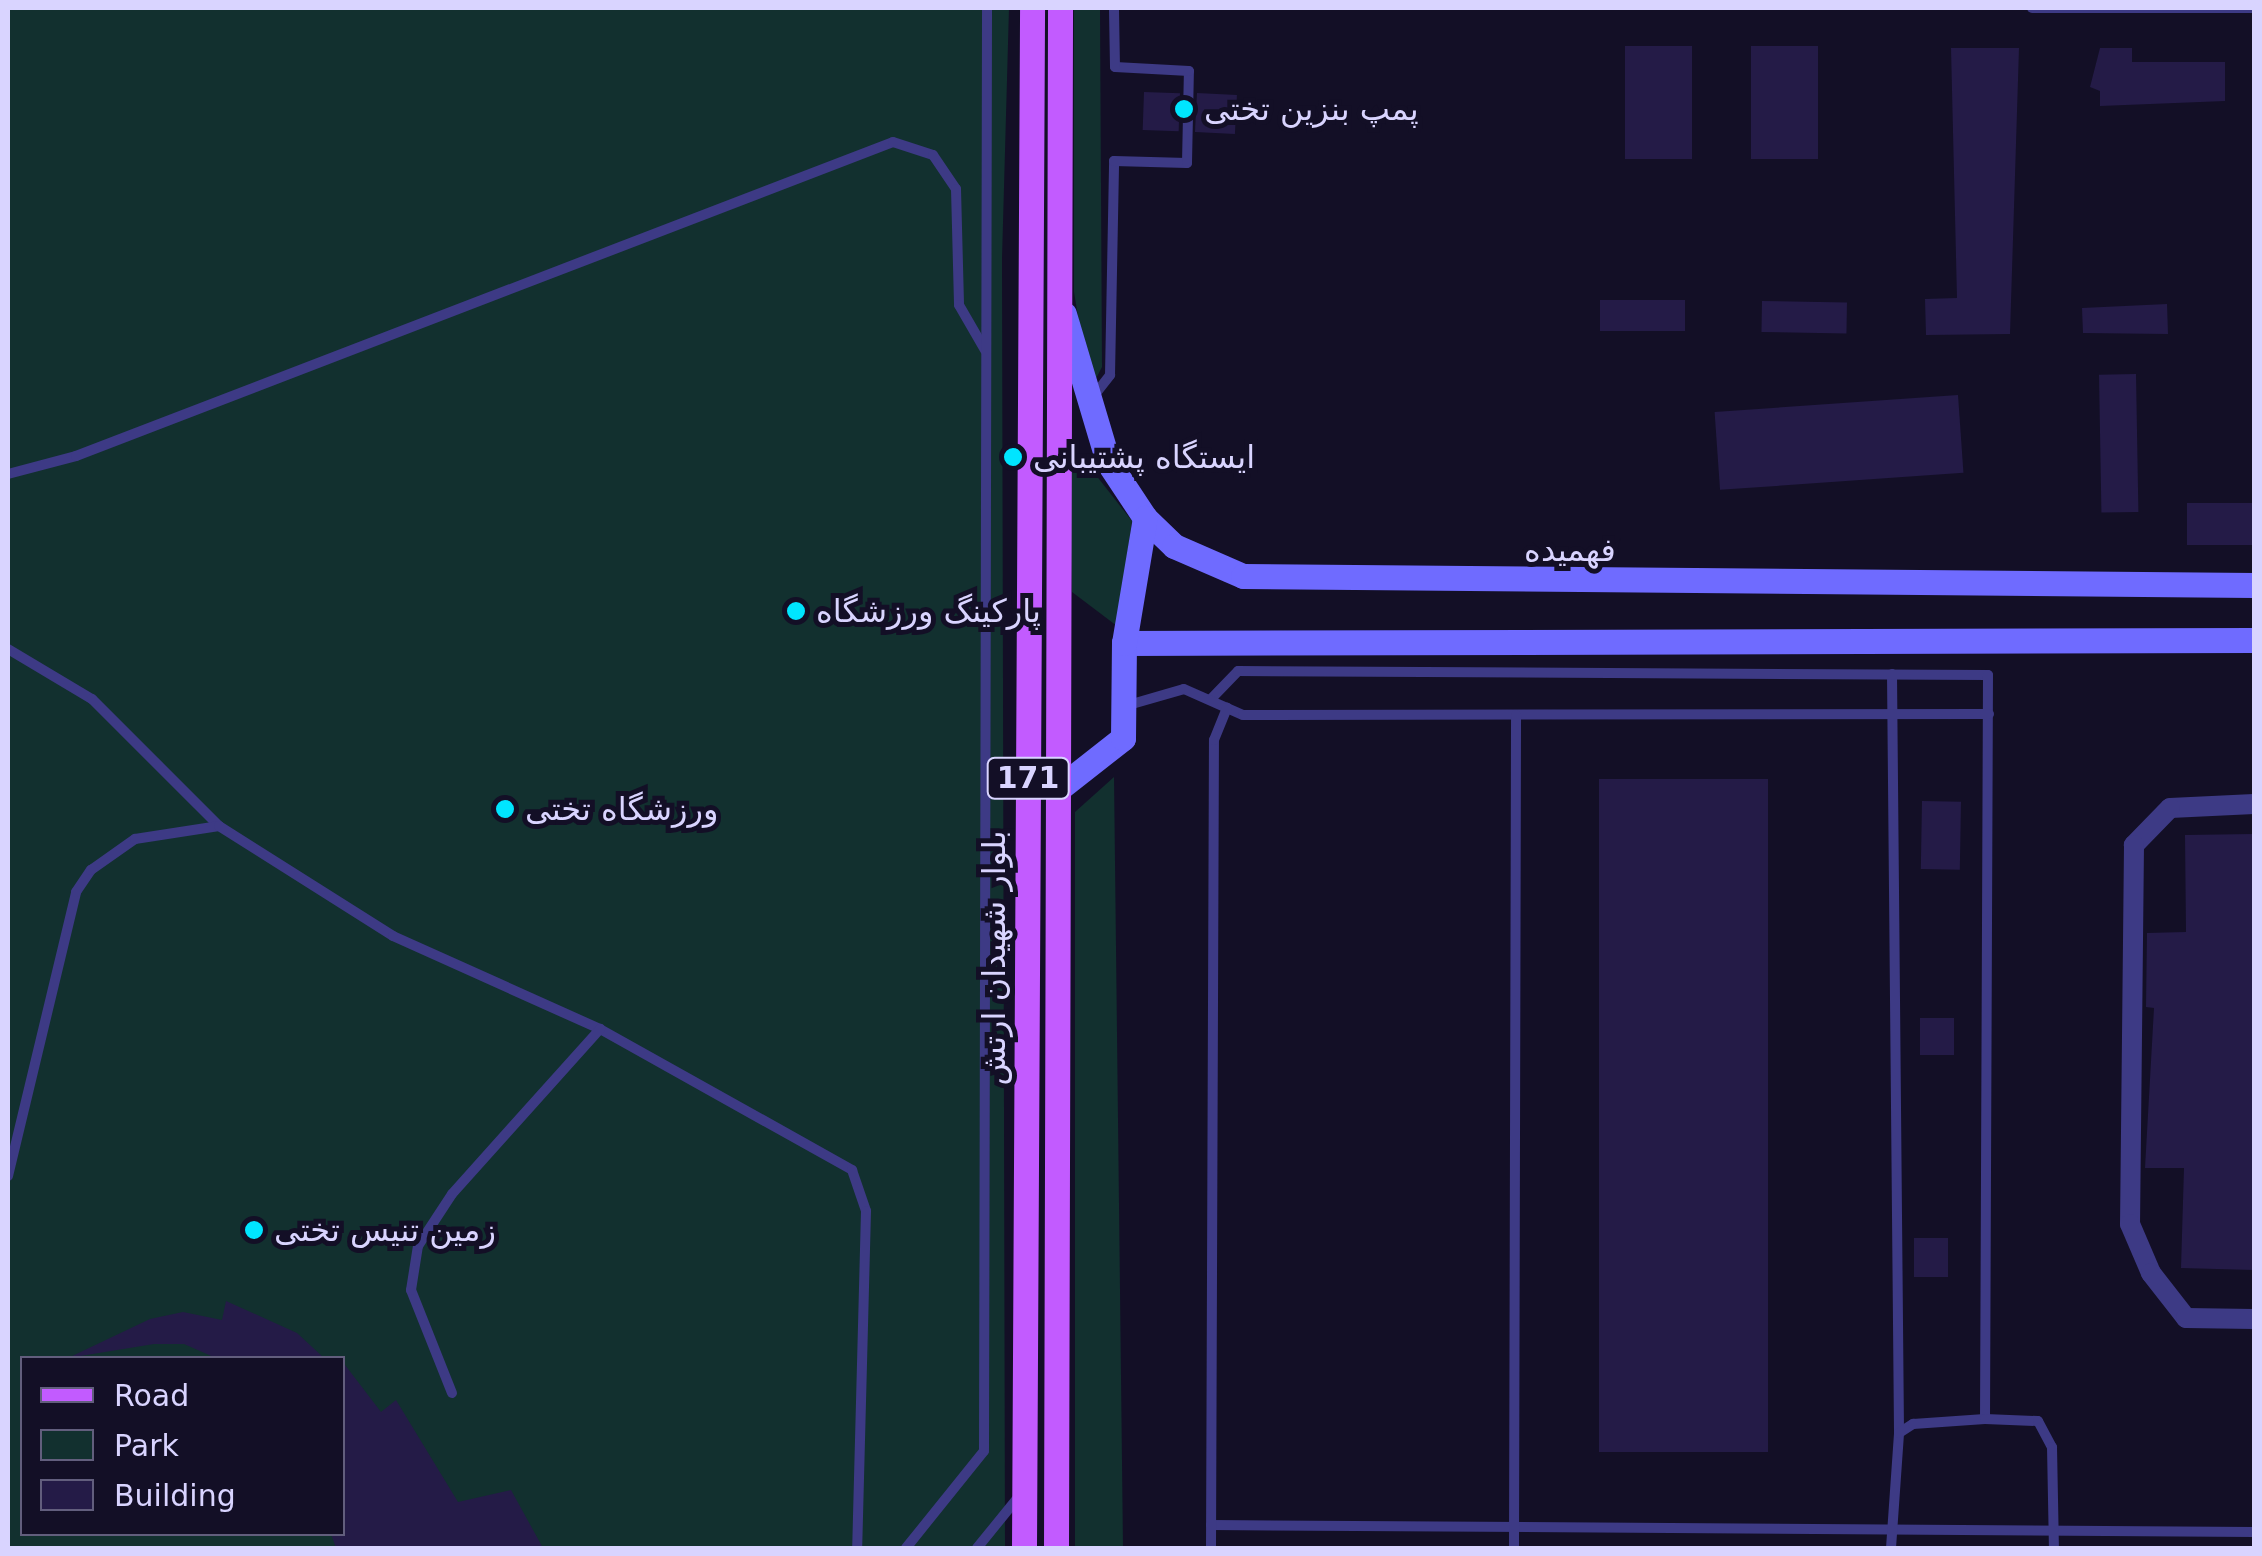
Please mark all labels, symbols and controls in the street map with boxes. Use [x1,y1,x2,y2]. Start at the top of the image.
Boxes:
place label: پمپ بنزین تختی [1204,90,1419,128]
marker: پمپ بنزین تختی [1173,98,1195,120]
place label: ایستگاه پشتیبانی [1033,438,1255,476]
marker: ایستگاه پشتیبانی [1002,446,1024,468]
street label: فهمیده [1524,531,1616,569]
place label: پارکینگ ورزشگاه [816,592,1041,630]
marker: پارکینگ ورزشگاه [785,600,807,622]
road number: 171 [986,753,1070,803]
place label: ورزشگاه تختی [525,790,718,828]
marker: ورزشگاه تختی [494,798,516,820]
street label: بلوار شهیدان ارتش [975,830,1013,1086]
place label: زمین تنیس تختی [274,1211,496,1249]
marker: زمین تنیس تختی [243,1219,265,1241]
legend [20,1356,345,1536]
text: Road [114,1378,189,1413]
text: Park [114,1428,179,1463]
text: Building [114,1478,236,1513]

